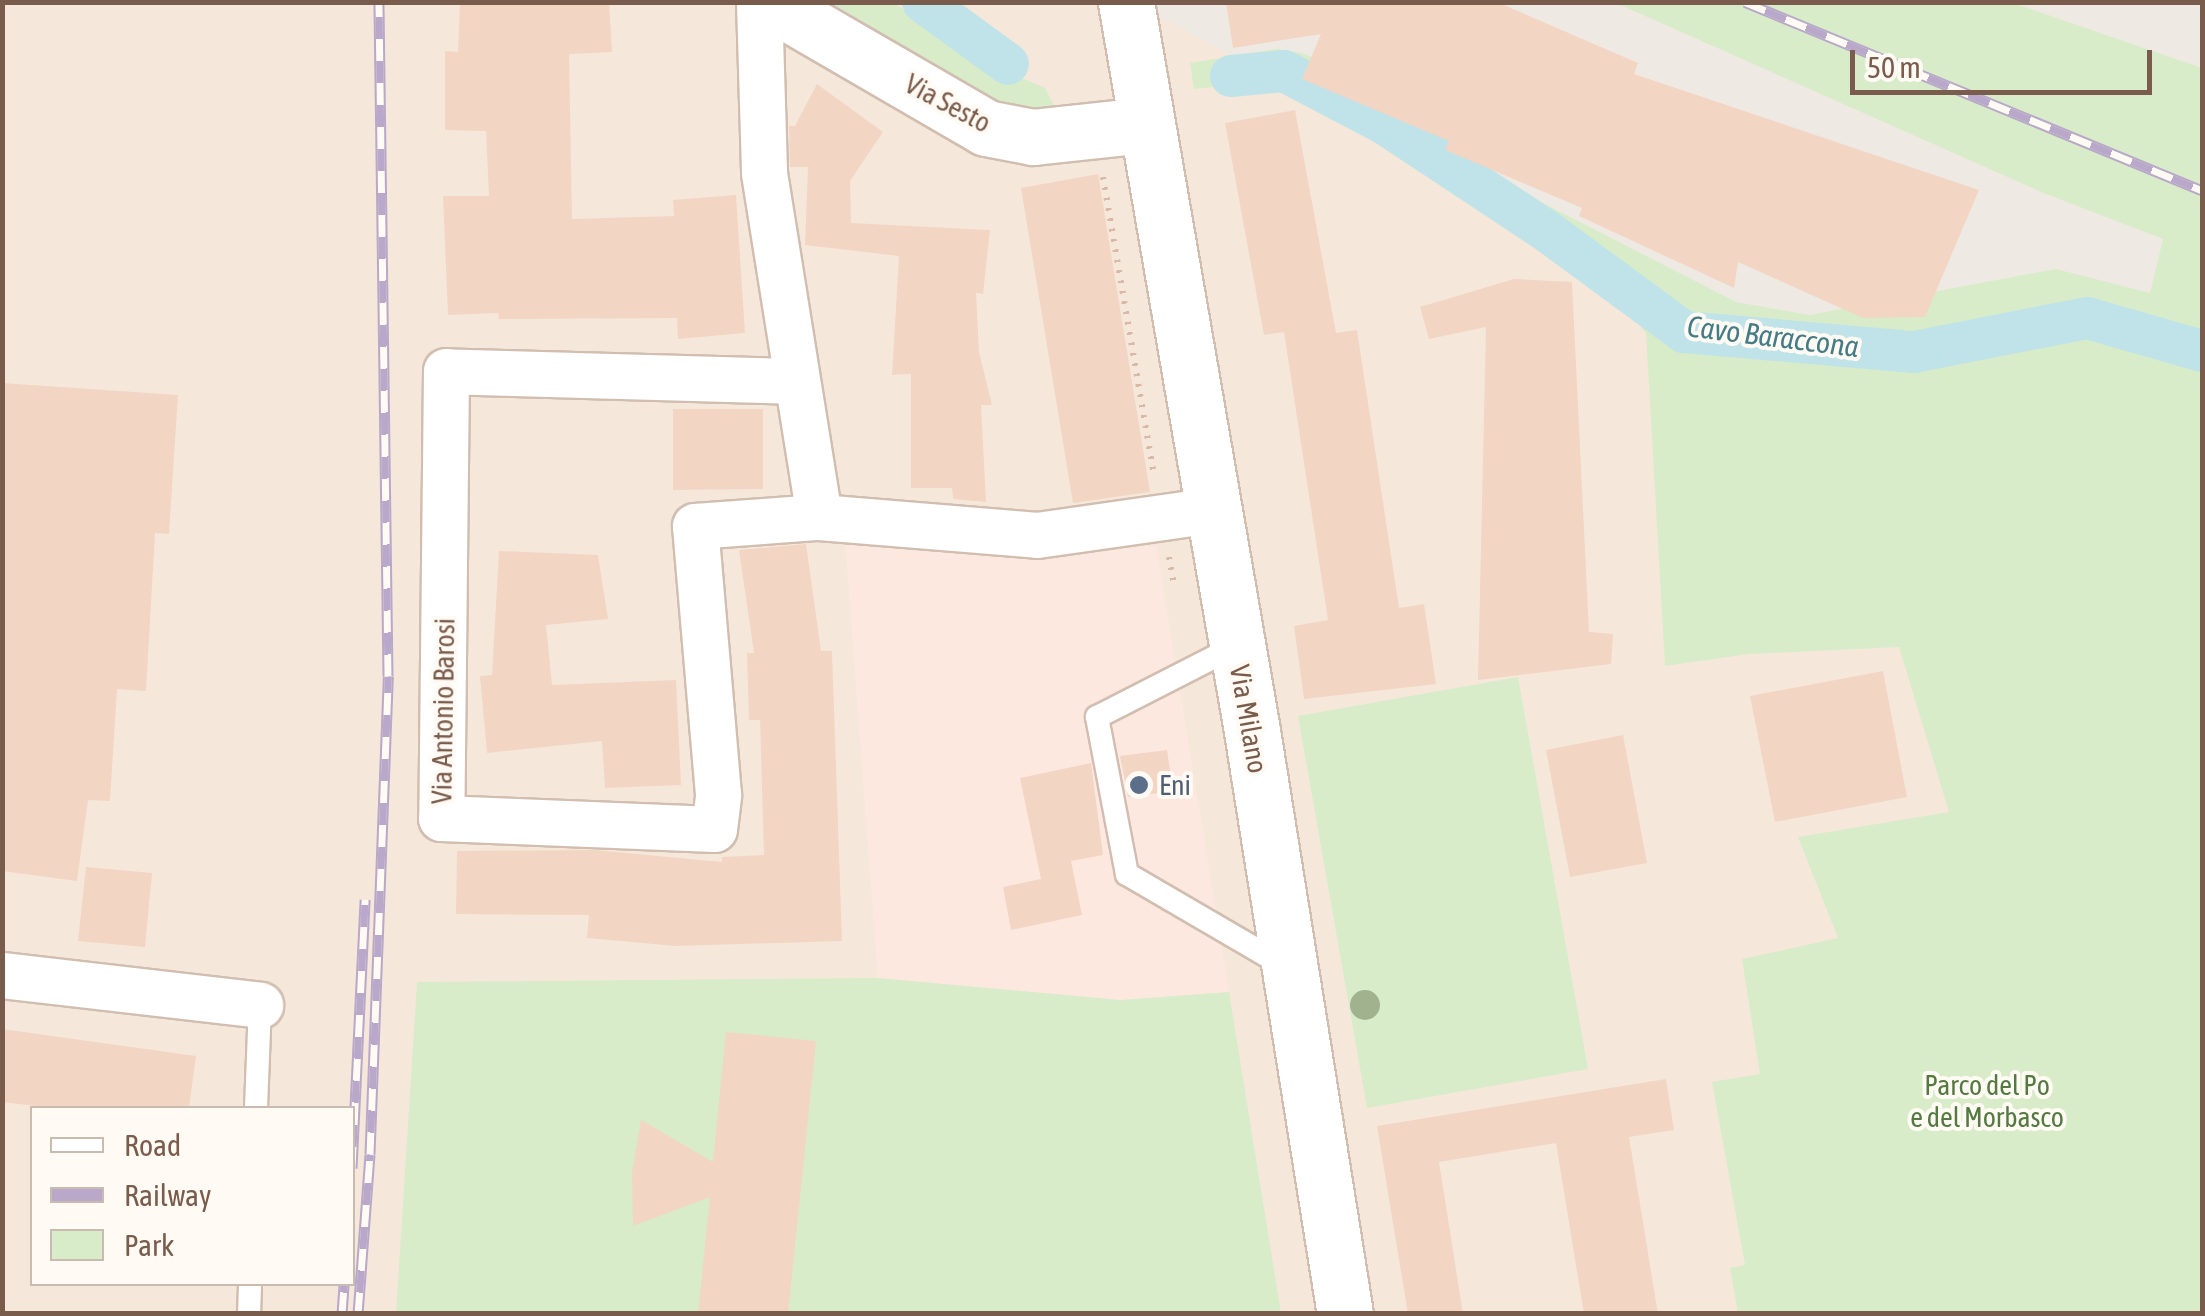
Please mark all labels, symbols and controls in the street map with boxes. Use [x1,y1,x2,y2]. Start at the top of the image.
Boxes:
scale bar [1855,30,2158,92]
text: 50 m [1867,50,1921,84]
street label: Via Sesto [899,66,997,140]
water label: Cavo Baraccona [1685,308,1861,364]
street label: Via Antonio Barosi [425,618,461,804]
street label: Via Milano [1223,662,1275,776]
place label: Eni [1159,768,1191,802]
marker: Eni [1128,774,1150,796]
park label: Parco del Po e del Morbasco [1910,1068,2064,1134]
legend [30,1106,355,1286]
text: Road [124,1128,181,1162]
text: Railway [124,1178,211,1212]
text: Park [124,1228,174,1262]

